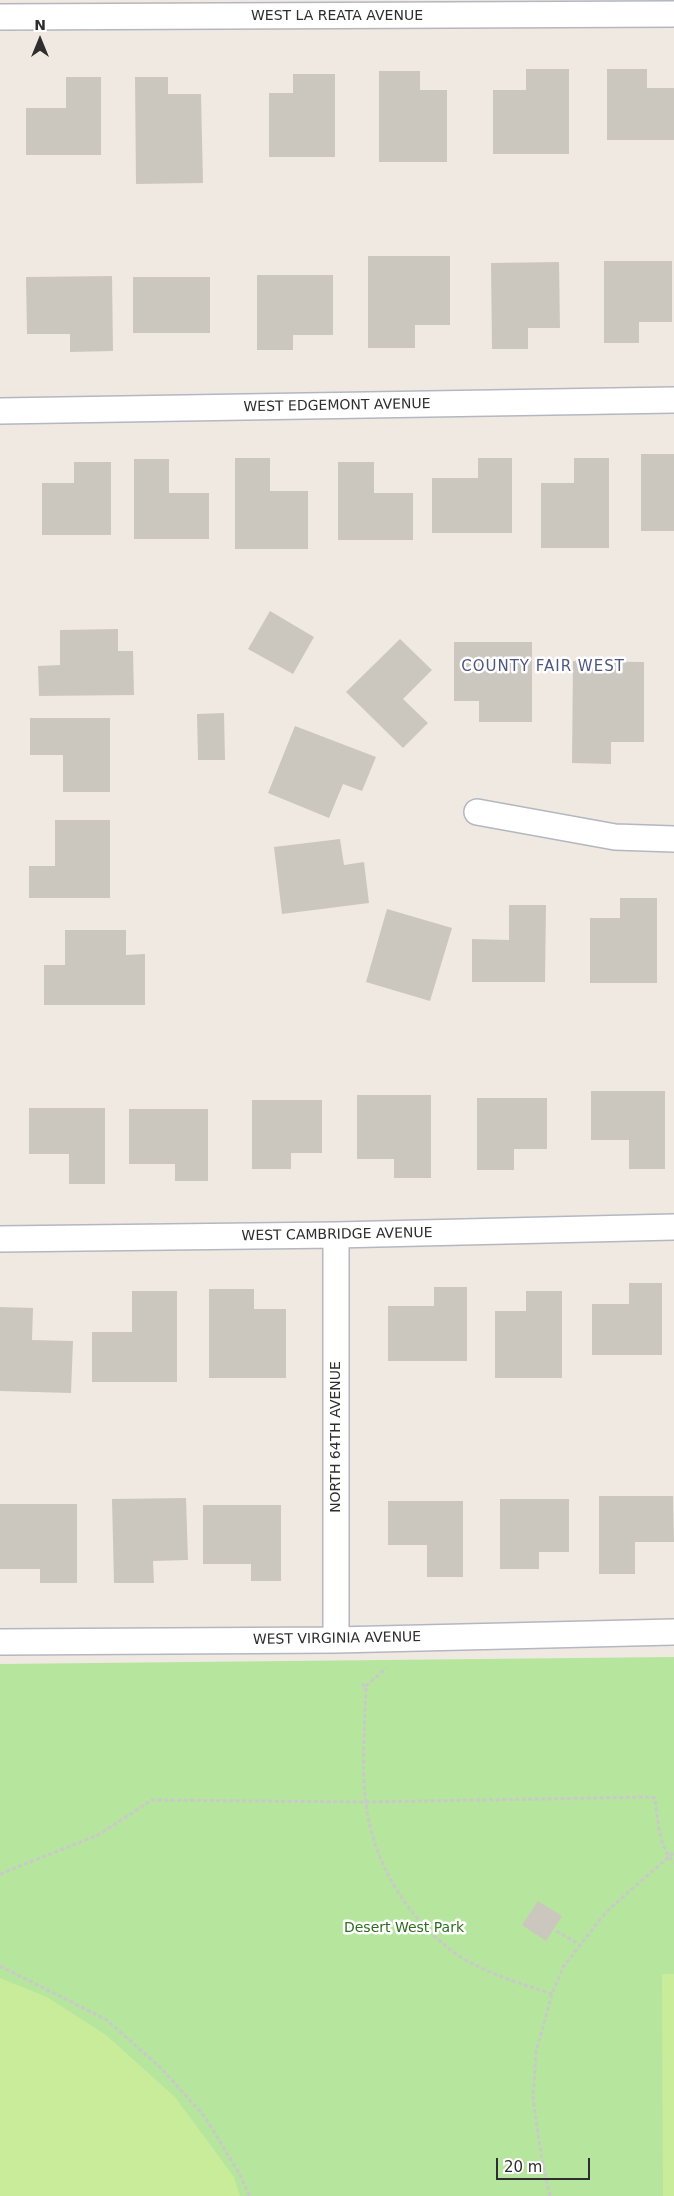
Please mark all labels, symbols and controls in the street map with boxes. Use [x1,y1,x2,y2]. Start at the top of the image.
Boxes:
street label: WEST LA REATA AVENUE [251,8,423,24]
north arrow [15,15,65,65]
text: N [34,17,46,33]
street label: WEST EDGEMONT AVENUE [243,396,431,416]
district label: COUNTY FAIR WEST [459,658,627,676]
street label: WEST CAMBRIDGE AVENUE [241,1225,433,1245]
street label: NORTH 64TH AVENUE [328,1361,344,1513]
street label: WEST VIRGINIA AVENUE [253,1629,421,1649]
park label: Desert West Park [344,1920,464,1936]
scale bar [499,2148,593,2180]
text: 20 m [504,2158,542,2176]

